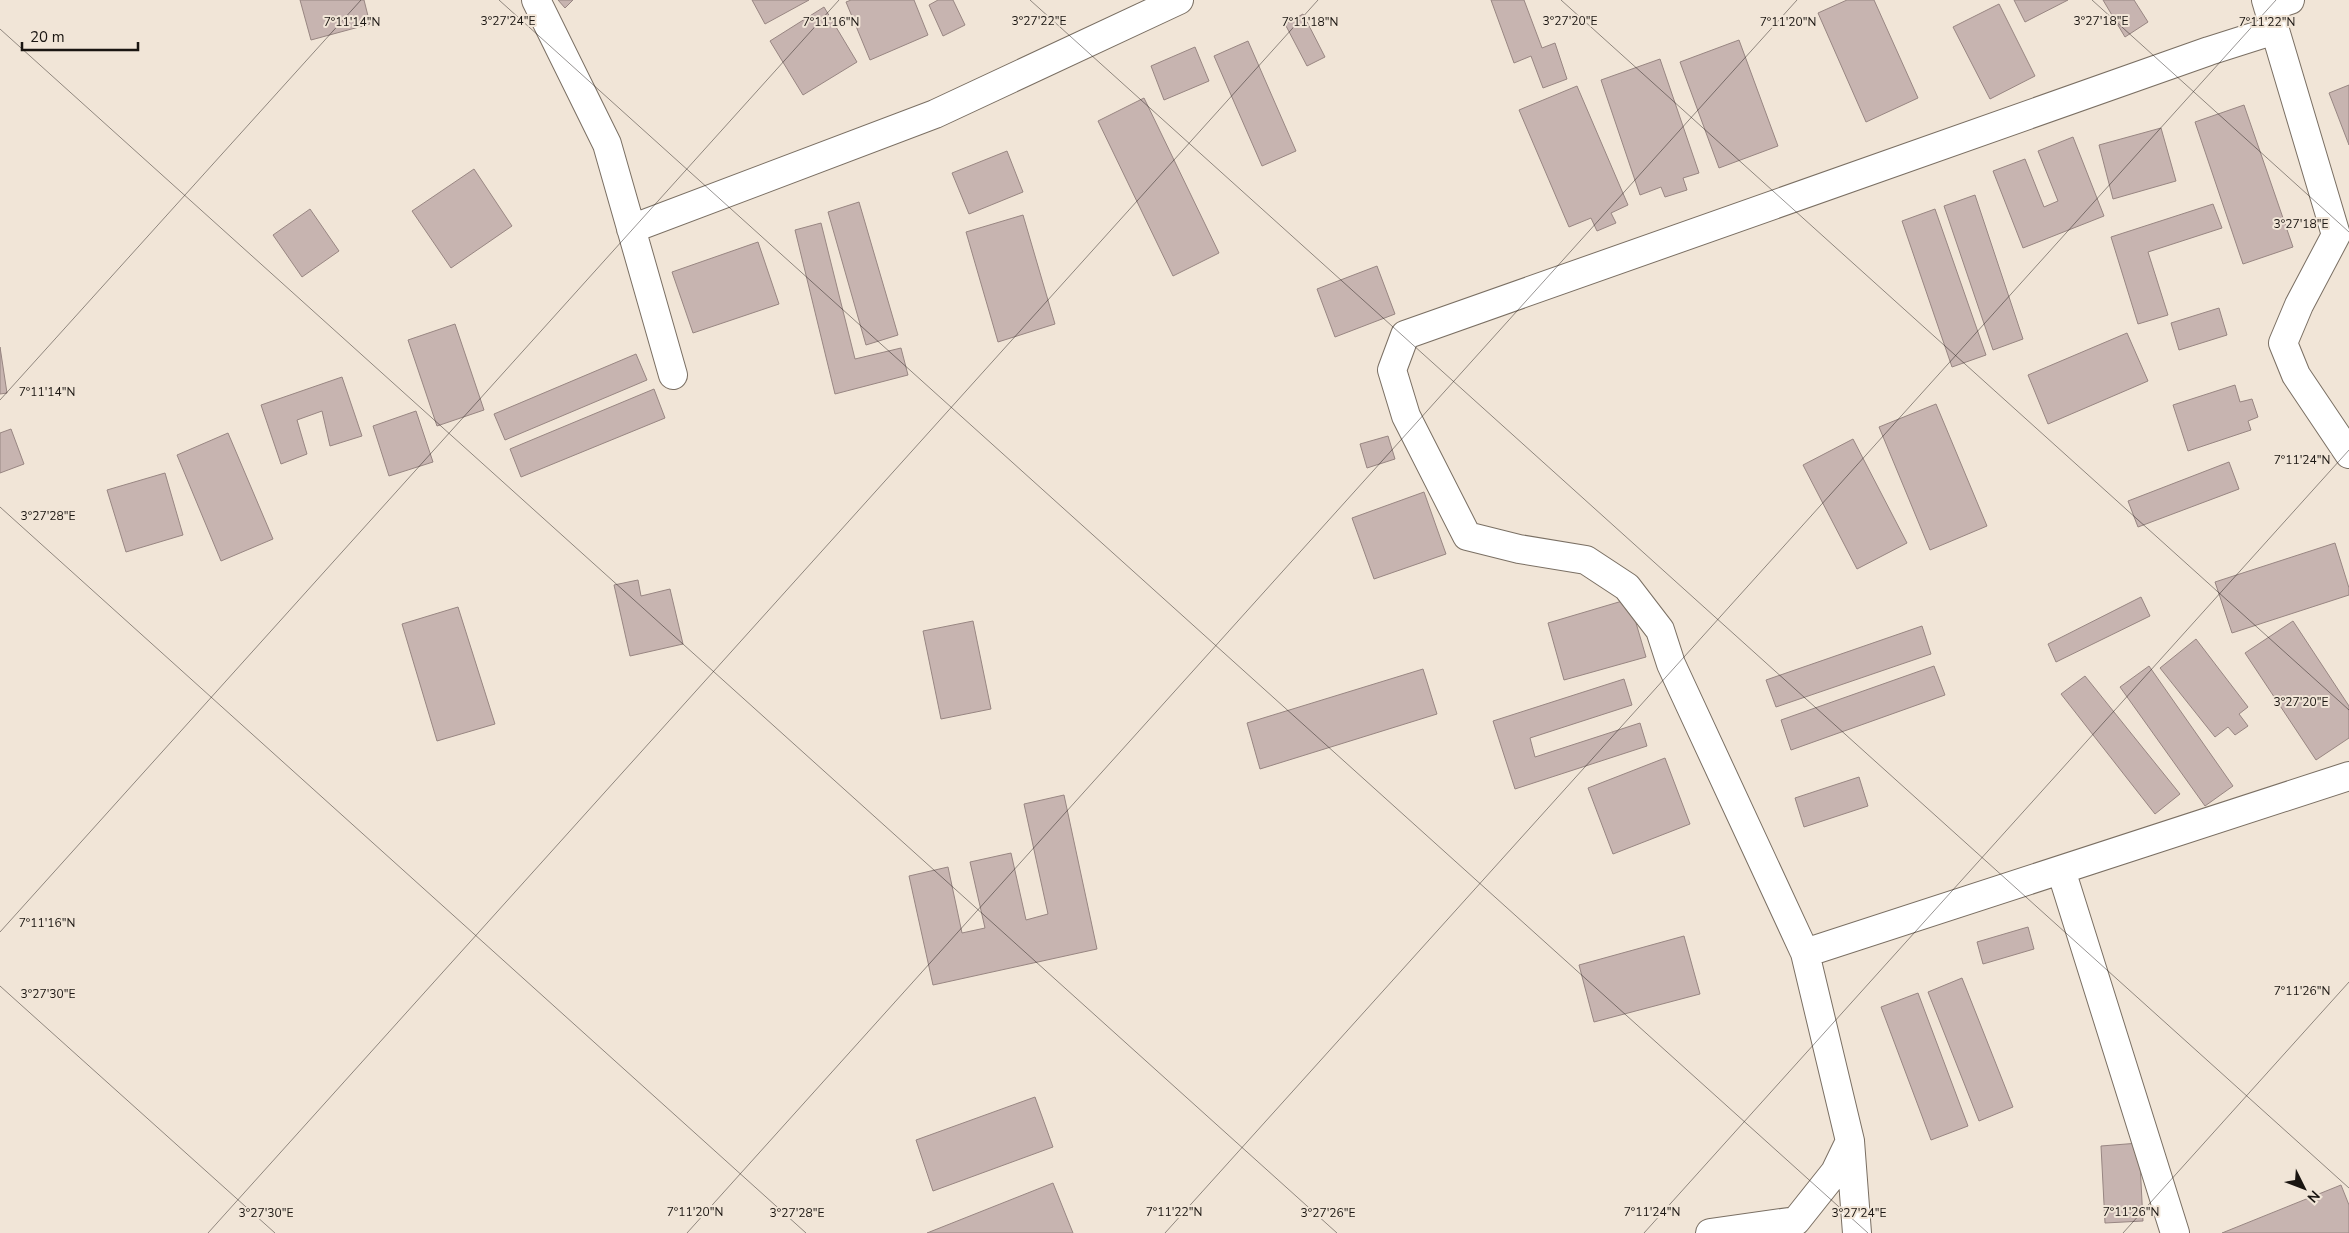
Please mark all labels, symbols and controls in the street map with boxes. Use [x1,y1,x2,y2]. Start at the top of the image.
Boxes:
text: 3°27'24"E [481,13,535,29]
text: 3°27'22"E [1012,13,1066,29]
text: 3°27'20"E [1543,13,1597,29]
text: 3°27'18"E [2074,13,2128,29]
text: 7°11'14"N [324,14,380,30]
text: 7°11'16"N [803,14,859,30]
text: 7°11'18"N [1282,14,1338,30]
text: 7°11'20"N [1760,14,1816,30]
text: 7°11'22"N [2239,14,2295,30]
scale bar [22,20,139,52]
text: 20 m [30,27,65,47]
text: 3°27'18"E [2274,216,2328,232]
text: 7°11'14"N [19,384,75,400]
text: 7°11'24"N [2274,452,2330,468]
text: 3°27'28"E [21,508,75,524]
text: 3°27'20"E [2274,694,2328,710]
text: 7°11'16"N [19,915,75,931]
text: 7°11'26"N [2274,983,2330,999]
text: 3°27'30"E [21,986,75,1002]
north arrow [2279,1163,2329,1213]
text: N [2303,1186,2324,1207]
text: 7°11'20"N [667,1204,723,1220]
text: 7°11'22"N [1146,1204,1202,1220]
text: 7°11'24"N [1624,1204,1680,1220]
text: 7°11'26"N [2103,1204,2159,1220]
text: 3°27'30"E [239,1205,293,1221]
text: 3°27'28"E [770,1205,824,1221]
text: 3°27'26"E [1301,1205,1355,1221]
text: 3°27'24"E [1832,1205,1886,1221]

